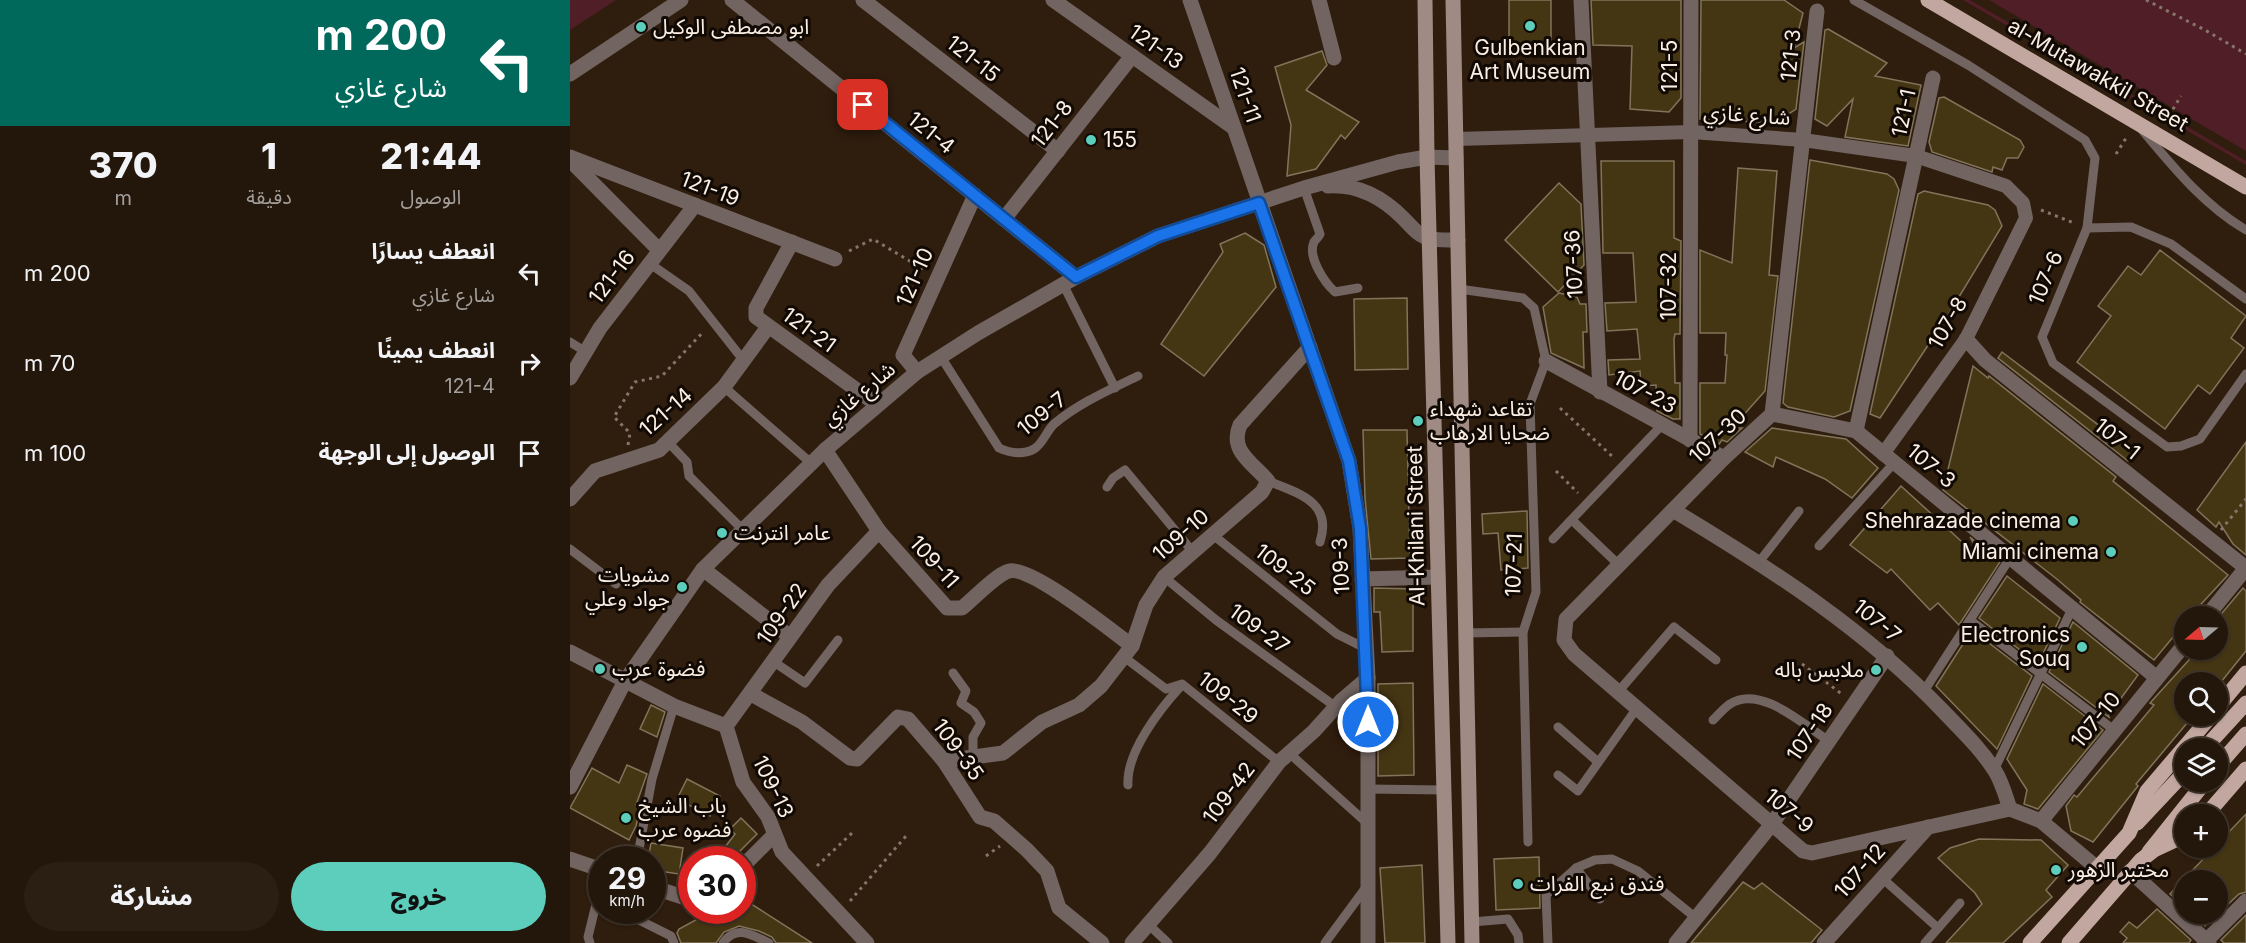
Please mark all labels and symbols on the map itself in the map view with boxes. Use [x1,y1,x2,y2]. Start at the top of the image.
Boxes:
street label: al-Mutawakkil Street [2004,13,2193,136]
place label: ابو مصطفى الوكيل [653,14,809,39]
street label: 121-13 [1124,19,1188,74]
marker: Gulbenkian Art Museum [1523,19,1537,33]
marker: ابو مصطفى الوكيل [634,20,648,34]
street label: 121-3 [1775,28,1806,82]
street label: 121-15 [942,30,1005,87]
place label: Gulbenkian Art Museum [1469,35,1591,84]
street label: 121-5 [1657,40,1682,92]
street label: 121-11 [1224,64,1267,126]
pin [837,79,888,130]
street label: 121-1 [1886,87,1921,139]
street label: 121-8 [1026,95,1078,152]
street label: شارع غازي [1702,99,1791,134]
street label: 121-4 [903,106,960,159]
place label: 155 [1103,127,1137,152]
marker: 155 [1084,133,1098,147]
street label: 121-19 [677,166,743,211]
street label: 107-36 [1559,229,1588,299]
street label: 121-10 [891,244,938,310]
street label: 121-16 [583,245,640,309]
street label: 107-6 [2023,247,2068,308]
street label: 107-32 [1656,252,1681,320]
street label: 107-8 [1923,292,1972,353]
street label: 121-21 [778,302,841,357]
street label: شارع غازي [817,356,903,434]
street label: 107-23 [1609,365,1681,419]
street label: 121-14 [634,382,697,441]
street label: 109-7 [1012,386,1071,441]
place label: تقاعد شهداء ضحايا الارهاب [1430,396,1550,445]
street label: 107-30 [1684,403,1751,468]
street label: 107-1 [2089,413,2145,465]
marker: تقاعد شهداء ضحايا الارهاب [1411,414,1425,428]
street label: 107-3 [1902,438,1961,493]
street label: Al-Khilani Street [1402,445,1429,606]
street label: 109-10 [1147,503,1214,566]
place label: Shehrazade cinema [1864,508,2061,533]
marker: Shehrazade cinema [2066,514,2080,528]
place label: عامر انترنت [734,520,831,545]
marker: عامر انترنت [715,526,729,540]
street label: 109-11 [904,530,964,593]
street label: 107-21 [1500,533,1527,597]
street label: 109-3 [1327,537,1354,595]
street label: 109-25 [1250,538,1320,601]
place label: Miami cinema [1962,539,2099,564]
marker: Miami cinema [2104,545,2118,559]
place label: مشويات جواد وعلي [585,562,670,615]
street label: 109-22 [751,578,812,649]
marker: مشويات جواد وعلي [675,580,689,594]
street label: 107-7 [1848,594,1906,647]
street label: 109-27 [1224,598,1294,659]
north arrow [2174,606,2228,660]
place label: Electronics Souq [1960,622,2070,671]
marker: Electronics Souq [2075,640,2089,654]
place label: فضوة عرب [612,656,705,681]
place label: ملابس باله [1775,657,1864,682]
marker: فضوة عرب [593,662,607,676]
marker: ملابس باله [1869,663,1883,677]
street label: 109-29 [1193,666,1263,729]
street label: 107-10 [2066,687,2126,753]
position arrow [1336,690,1400,754]
street label: 107-18 [1781,698,1838,765]
street label: 109-35 [928,714,989,785]
street label: 109-13 [748,752,799,822]
street label: 109-42 [1197,757,1260,829]
street label: 107-9 [1760,783,1819,838]
place label: باب الشيخ فضوه عرب [638,793,731,842]
marker: باب الشيخ فضوه عرب [619,811,633,825]
street label: 107-12 [1829,838,1890,903]
speed limit sign: 30 [678,846,756,924]
place label: مختبر الزهور [2067,857,2169,882]
marker: مختبر الزهور [2049,863,2063,877]
place label: فندق نبع الفرات [1530,871,1664,899]
marker: فندق نبع الفرات [1511,877,1525,891]

